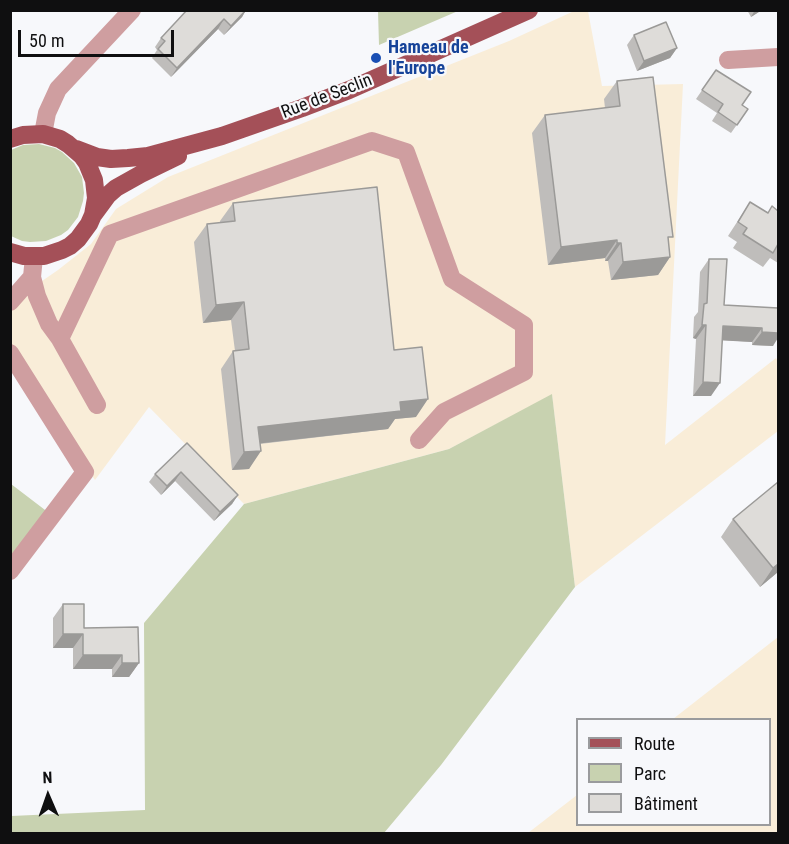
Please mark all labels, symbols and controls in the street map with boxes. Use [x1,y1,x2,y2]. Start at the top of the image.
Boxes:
scale bar [21,18,177,56]
text: 50 m [29,30,64,51]
place label: Hameau de l'Europe [388,37,469,80]
marker: Hameau de l'Europe [369,51,383,65]
street label: Rue de Seclin [279,70,375,124]
legend [576,718,771,826]
text: Route [634,733,675,754]
text: Parc [634,763,666,784]
north arrow [18,766,78,826]
text: N [42,768,53,787]
text: Bâtiment [634,793,698,814]

